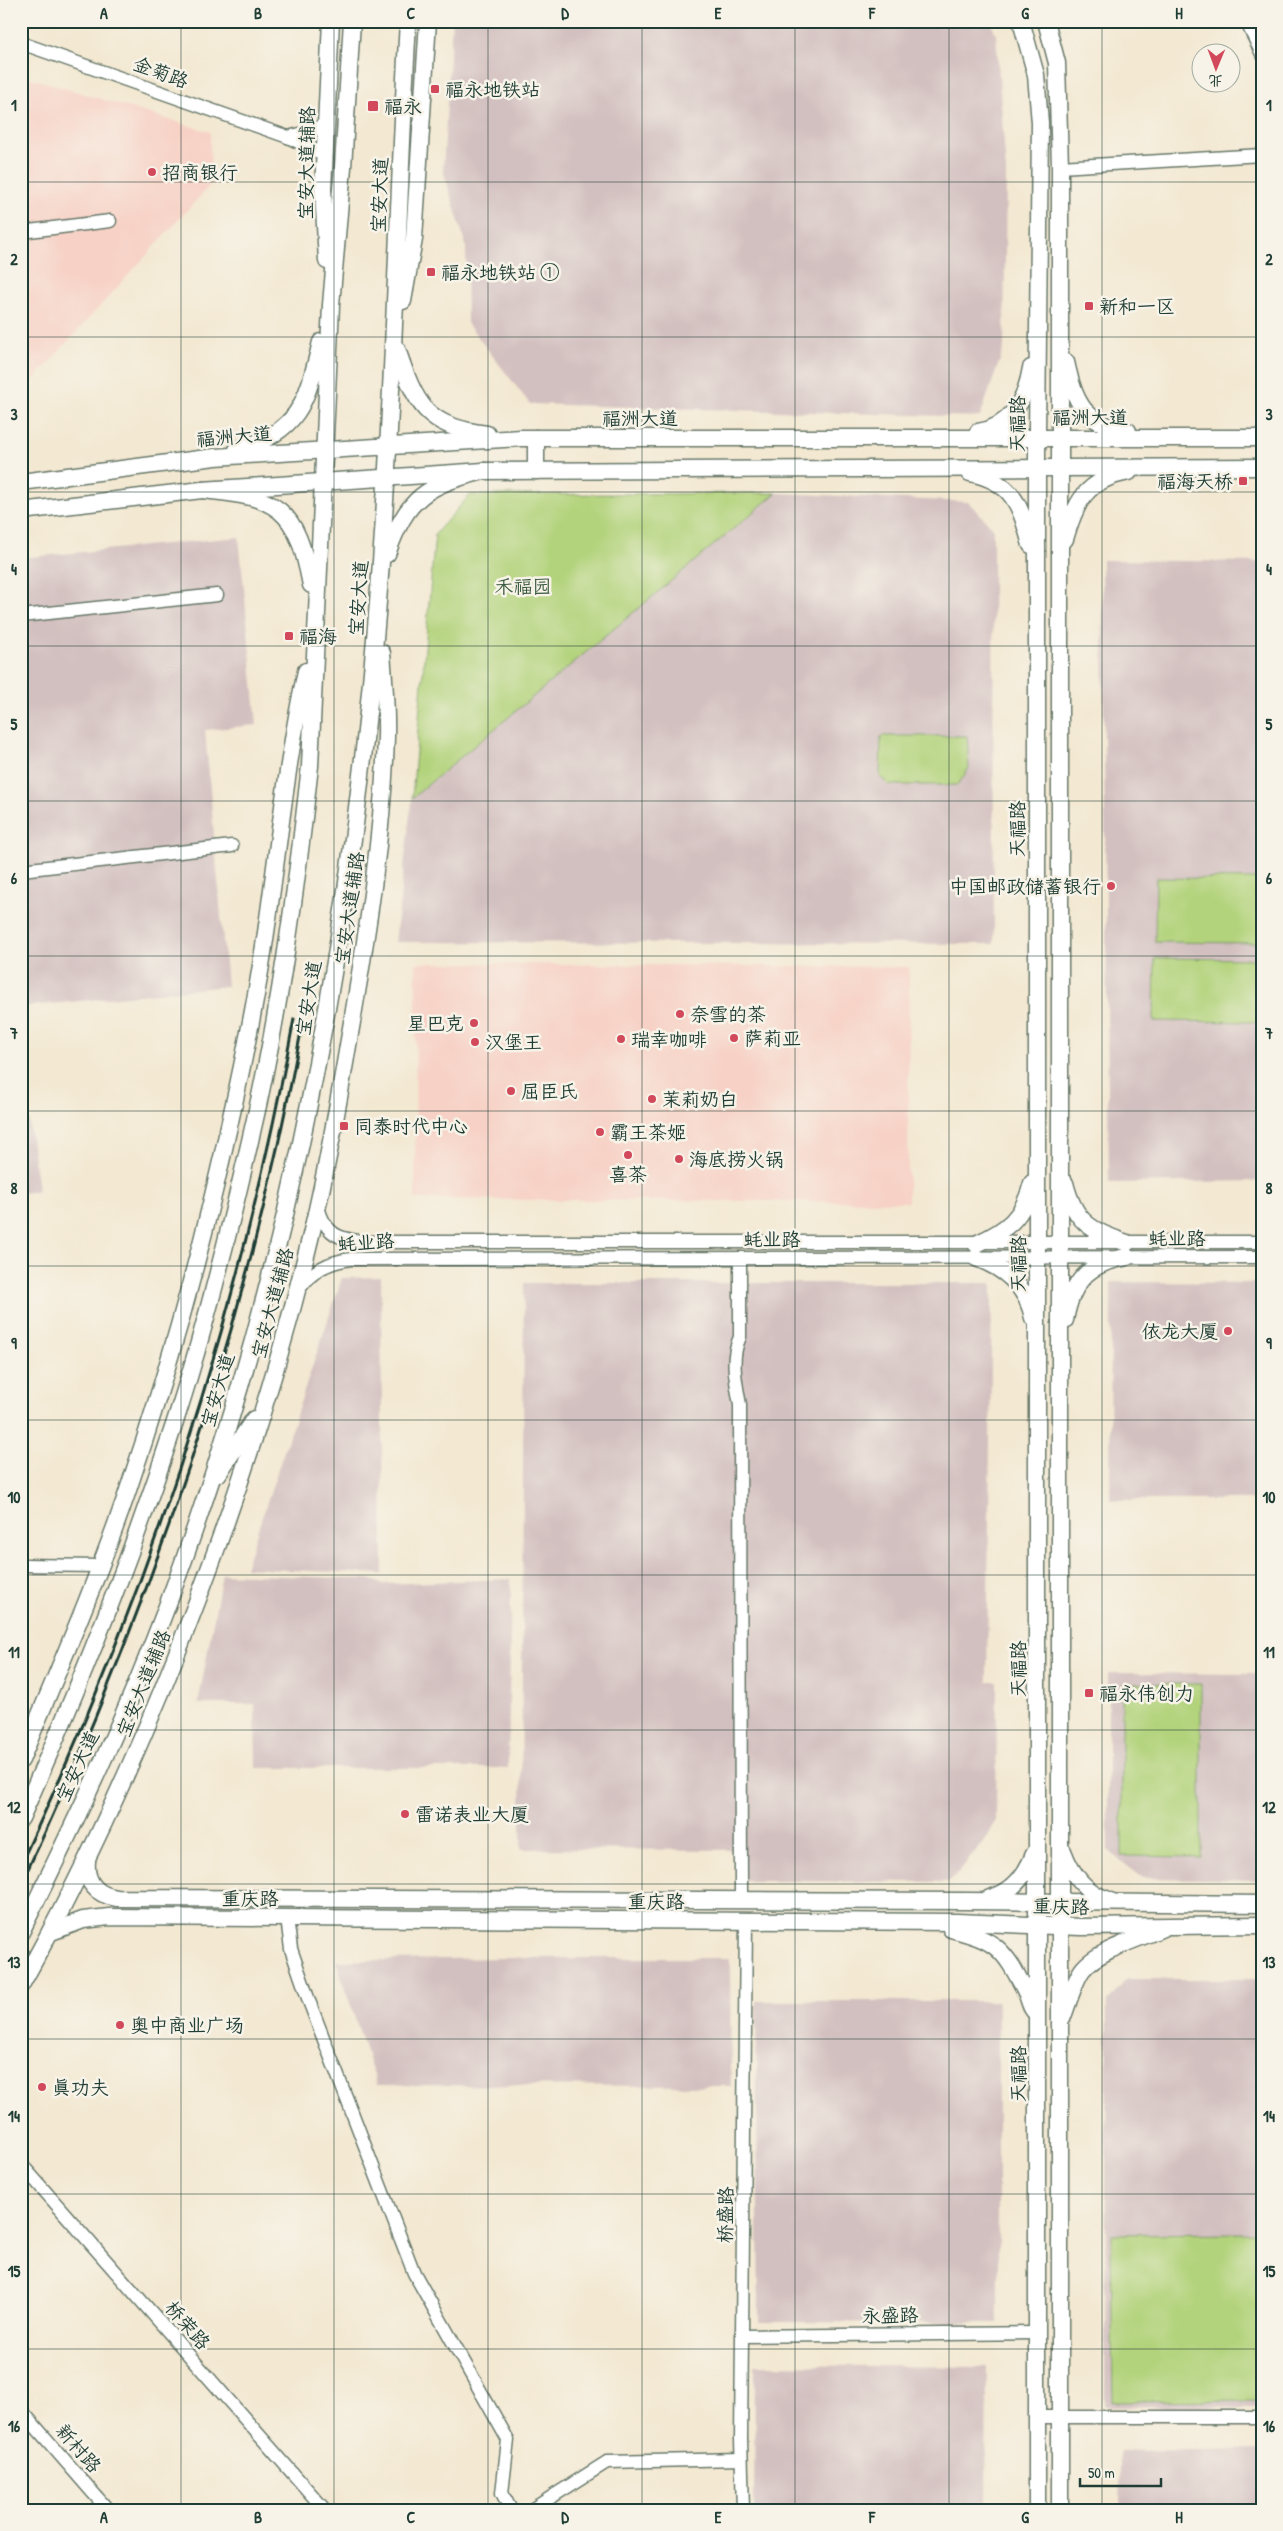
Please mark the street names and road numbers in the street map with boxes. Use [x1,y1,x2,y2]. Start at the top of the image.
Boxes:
street label: 金菊路 [130,50,192,94]
street label: 宝安大道辅路 [292,106,320,220]
street label: 宝安大道 [365,157,393,233]
street label: 天福路 [1004,395,1030,453]
street label: 福洲大道 [1052,404,1128,430]
street label: 福洲大道 [602,405,678,431]
street label: 福洲大道 [195,420,273,452]
street label: 宝安大道 [342,559,374,637]
street label: 天福路 [1004,800,1030,858]
street label: 宝安大道辅路 [328,850,370,966]
street label: 宝安大道 [289,958,327,1038]
street label: 蚝业路 [1148,1225,1206,1251]
street label: 蚝业路 [743,1226,801,1252]
street label: 蚝业路 [337,1227,395,1257]
street label: 天福路 [1005,1235,1031,1293]
street label: 宝安大道辅路 [245,1245,299,1361]
street label: 宝安大道 [194,1350,240,1430]
street label: 宝安大道辅路 [110,1625,176,1741]
street label: 天福路 [1005,1640,1031,1698]
street label: 宝安大道 [49,1726,105,1806]
street label: 重庆路 [221,1885,279,1911]
street label: 重庆路 [627,1888,685,1914]
street label: 重庆路 [1032,1892,1090,1920]
street label: 天福路 [1005,2045,1031,2103]
street label: 桥盛路 [712,2186,738,2244]
street label: 桥荣路 [159,2295,217,2355]
street label: 永盛路 [861,2302,919,2328]
street label: 新村路 [50,2418,108,2478]

